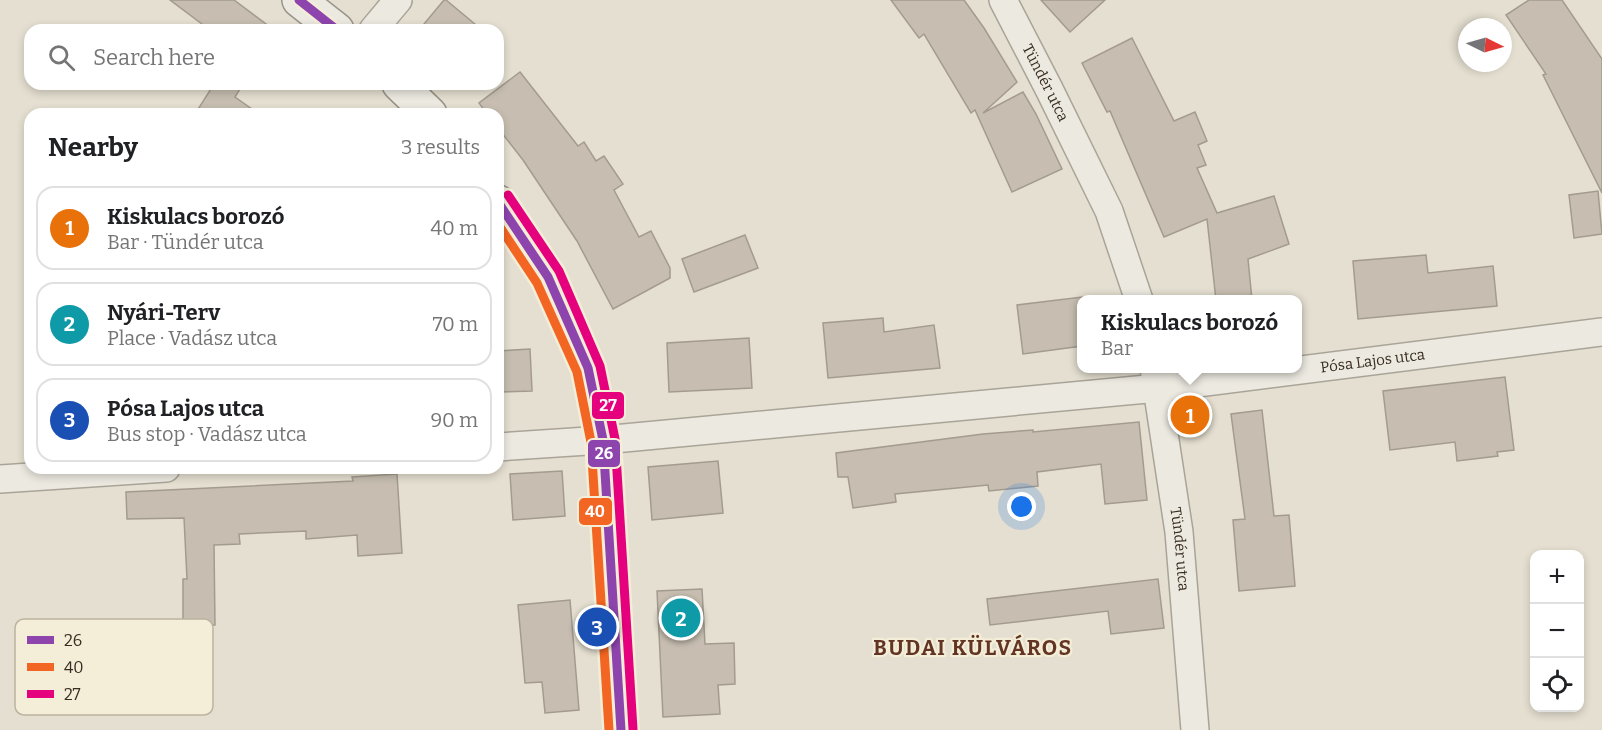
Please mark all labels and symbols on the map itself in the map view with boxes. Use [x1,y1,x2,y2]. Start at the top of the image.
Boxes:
north arrow [1458,18,1512,72]
street label: Tündér utca [1018,41,1073,124]
street label: Pósa Lajos utca [1319,345,1426,376]
line badge: 27 [591,391,625,420]
pin: 1 [1170,392,1210,438]
text: 27 [599,396,617,415]
line badge: 26 [587,439,621,468]
text: 26 [595,444,614,463]
your location [1007,492,1036,521]
line badge: 40 [578,497,613,526]
text: 40 [585,502,605,521]
street label: Tündér utca [1166,506,1193,592]
pin: 2 [662,596,700,640]
pin: 3 [578,604,616,650]
legend [15,619,213,715]
text: 26 [64,631,82,650]
district label: BUDAI KÜLVÁROS [873,634,1073,661]
text: 40 [64,658,84,677]
text: 27 [64,685,81,704]

